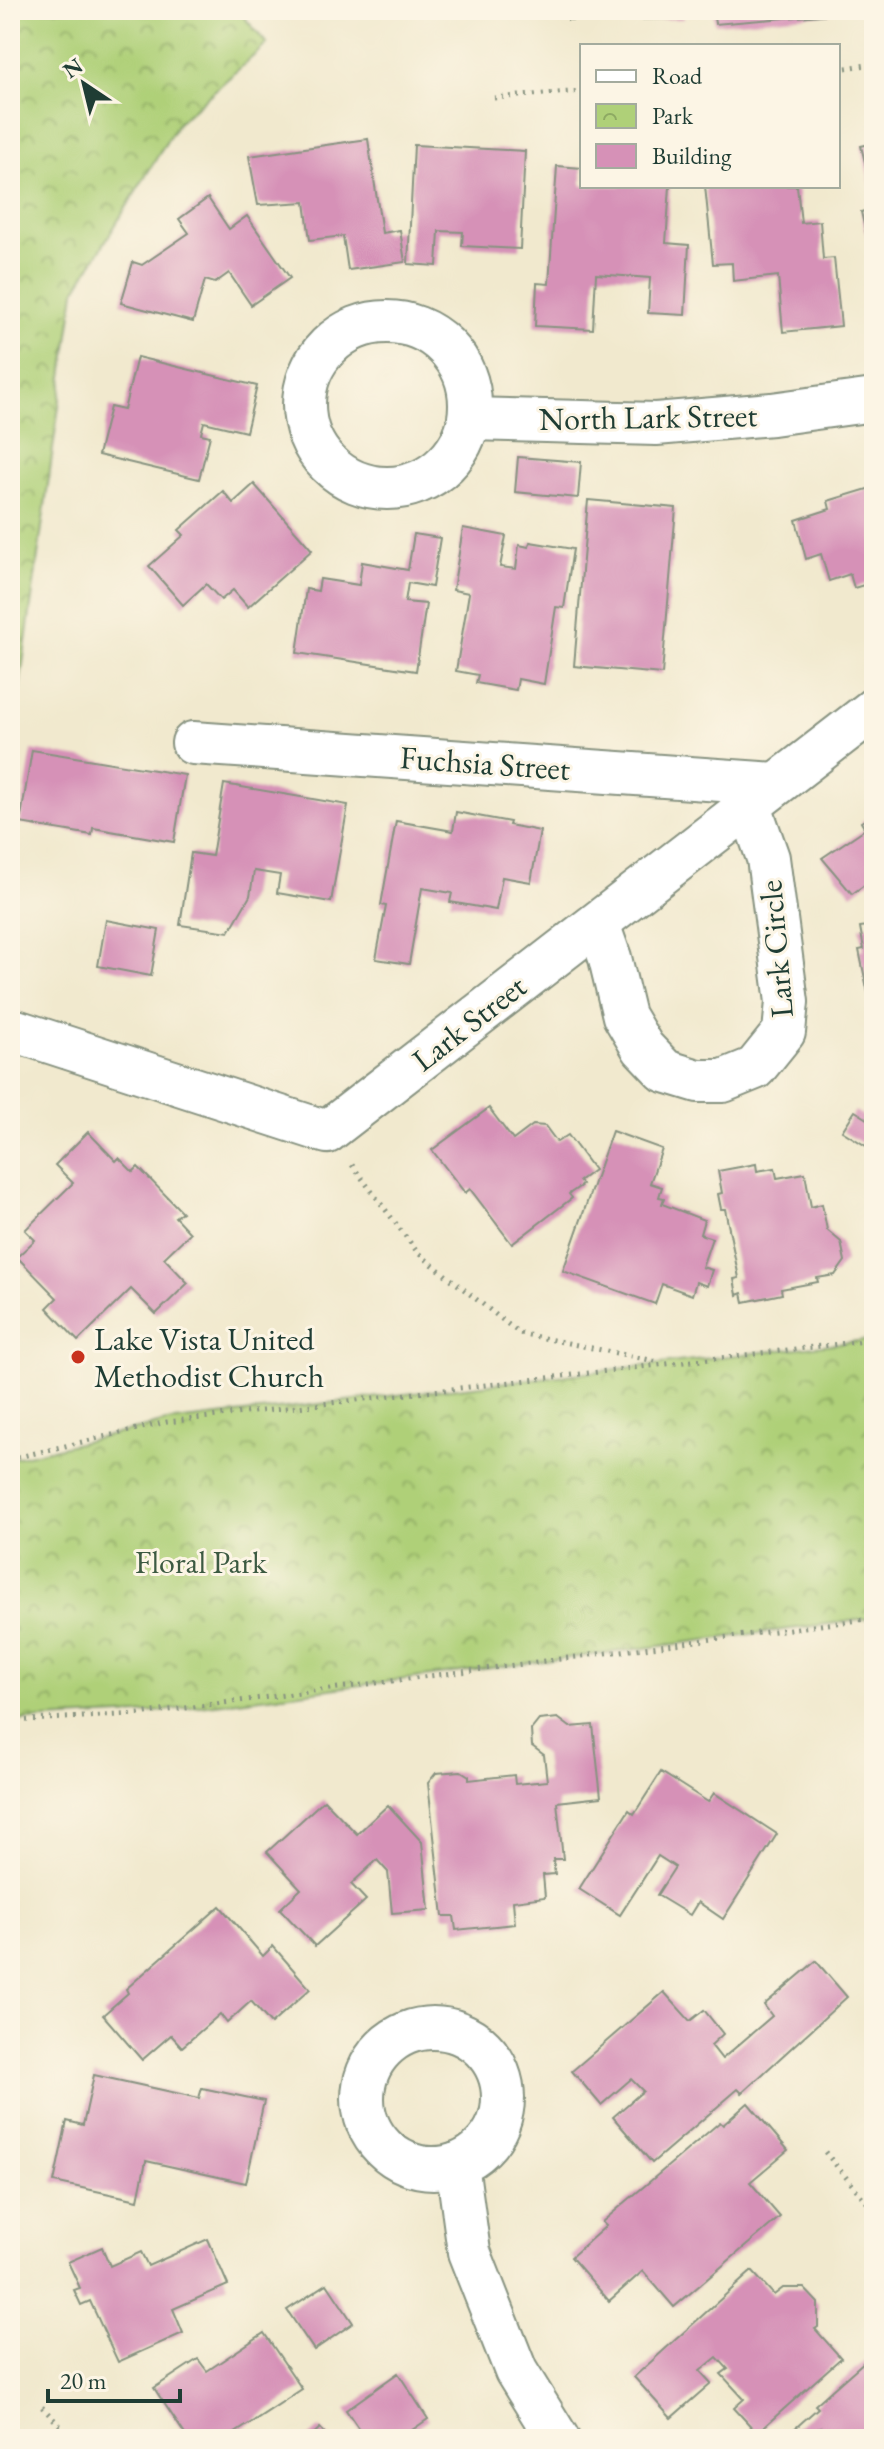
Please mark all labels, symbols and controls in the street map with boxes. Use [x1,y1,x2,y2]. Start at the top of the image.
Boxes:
north arrow [44,44,124,124]
legend [580,44,840,188]
text: N [57,51,89,85]
text: Road [652,60,703,91]
text: Park [652,100,694,131]
text: Building [652,140,732,171]
street label: North Lark Street [538,394,758,440]
street label: Fuchsia Street [399,736,571,790]
street label: Lark Circle [749,878,803,1020]
street label: Lark Street [403,965,535,1081]
place label: Lake Vista United Methodist Church [94,1318,324,1397]
marker: Lake Vista United Methodist Church [69,1348,87,1366]
park label: Floral Park [135,1541,268,1583]
scale bar [48,2353,180,2403]
text: 20 m [60,2365,107,2396]

